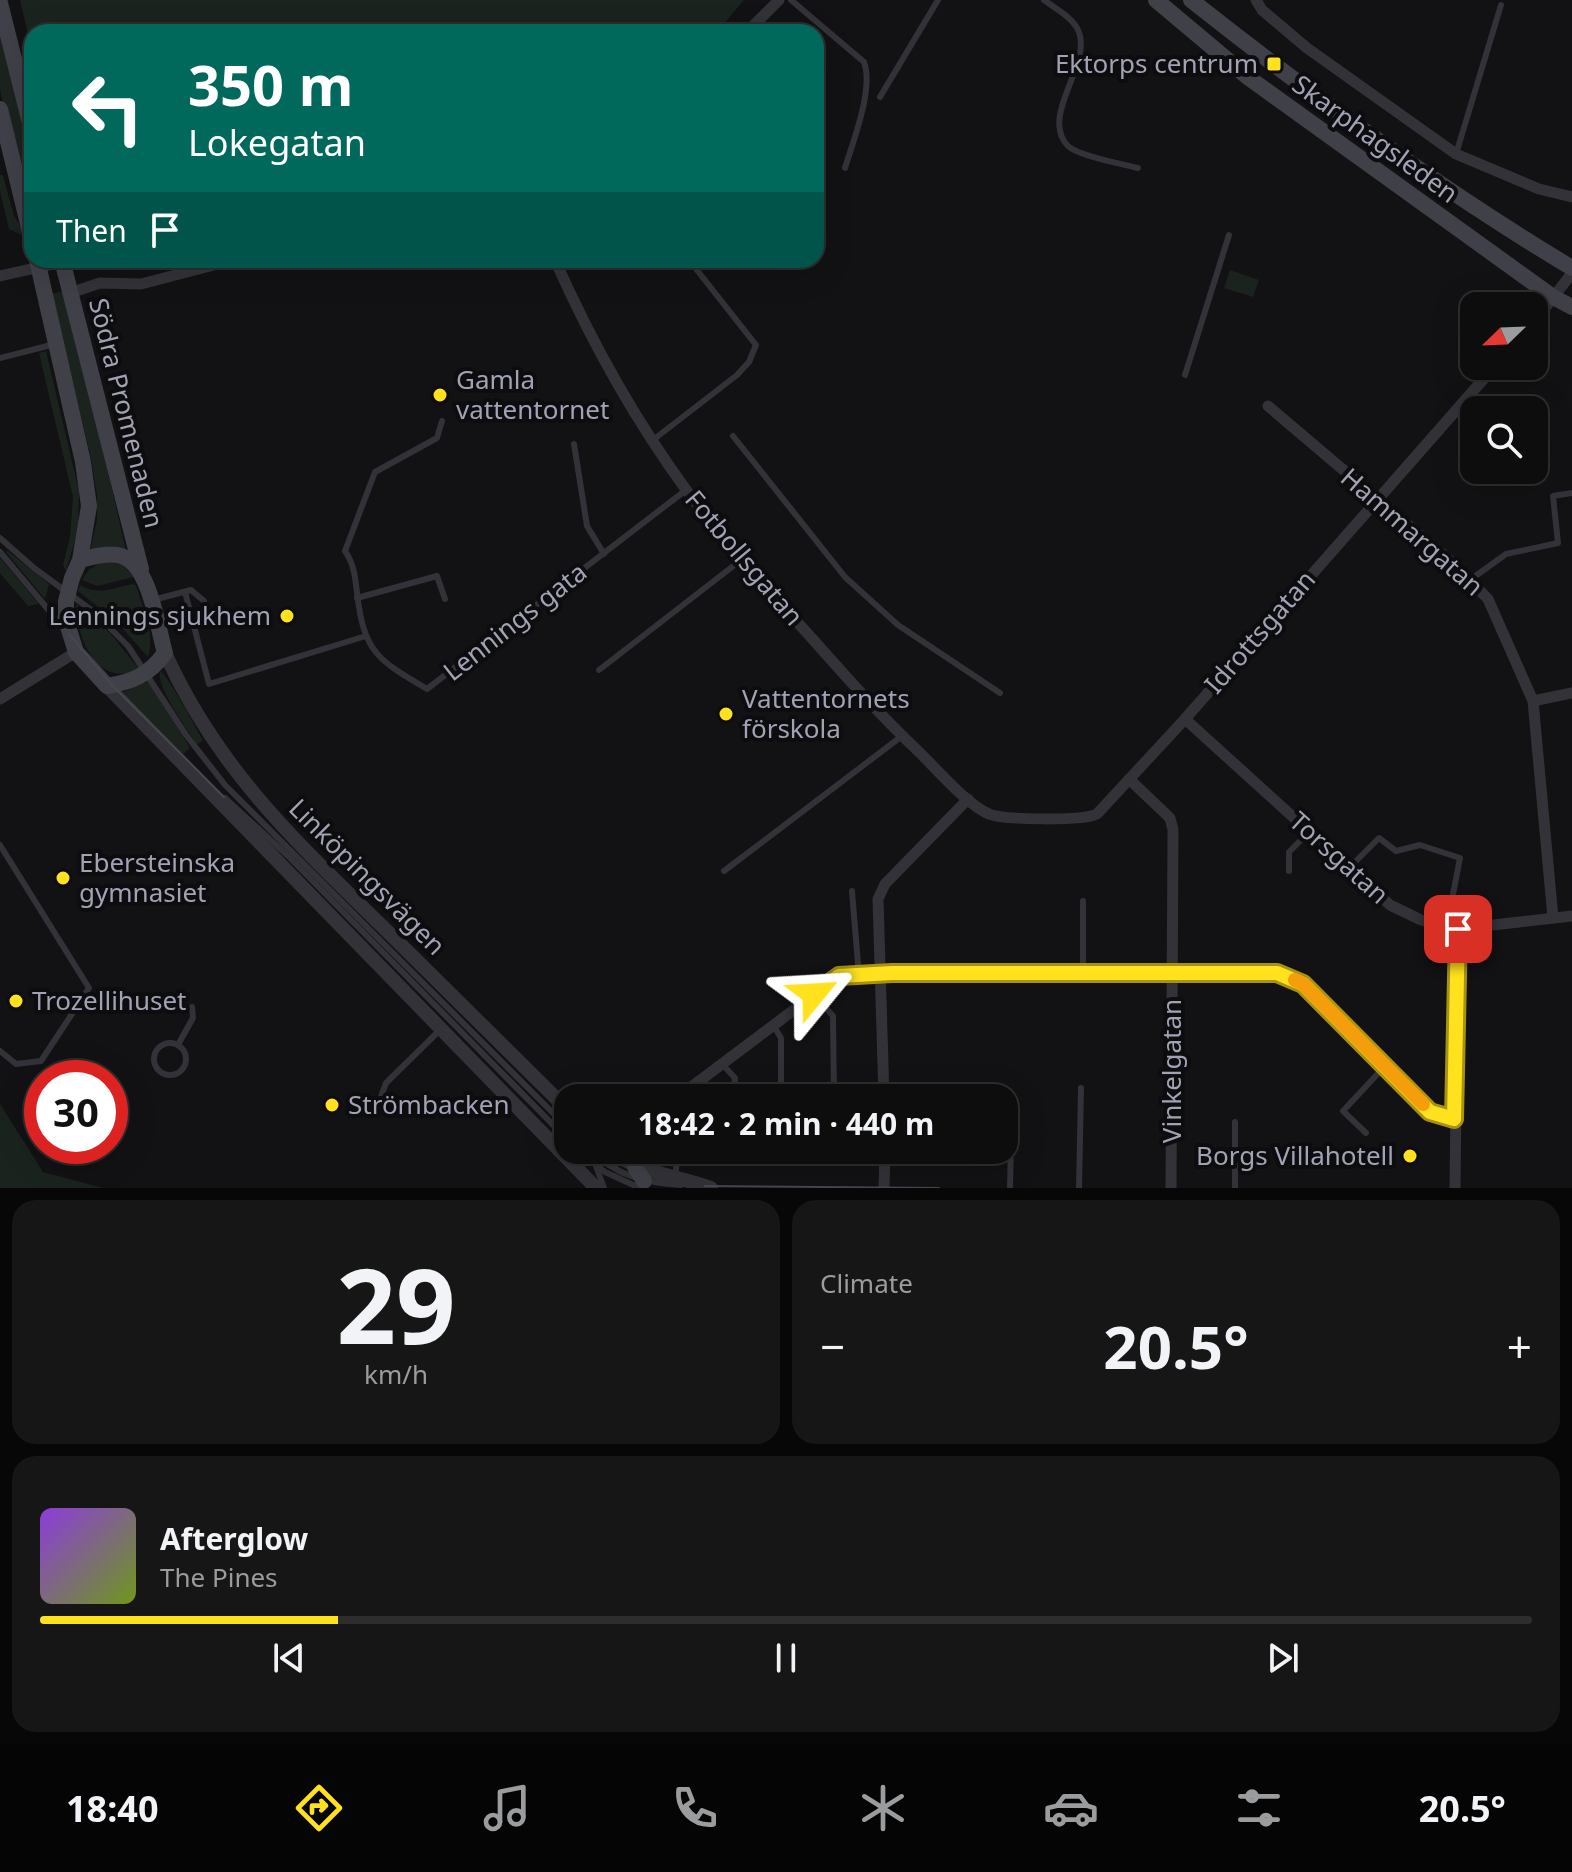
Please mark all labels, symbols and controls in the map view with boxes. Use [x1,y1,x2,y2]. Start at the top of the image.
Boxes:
place label: Ektorps centrum [1055,45,1258,81]
text: 350 m [188,46,353,122]
marker: Ektorps centrum [1265,55,1283,73]
icon: left [56,56,160,160]
street label: Skarphagsleden [1285,66,1466,211]
text: Lokegatan [188,118,366,167]
icon: arrive [143,208,187,252]
text: Then [56,210,127,251]
north arrow [1460,292,1548,380]
map controls [1460,292,1548,484]
street label: Södra Promenaden [81,294,173,531]
place label: Gamla vattentornet [456,361,609,427]
marker: Gamla vattentornet [431,386,449,404]
button: search [1460,396,1548,484]
street label: Hammargatan [1334,459,1492,603]
street label: Fotbollsgatan [677,482,812,633]
street label: Lennings gata [435,554,594,689]
street label: Idrottsgatan [1196,562,1323,701]
place label: Lennings sjukhem [48,597,271,633]
marker: Lennings sjukhem [278,607,296,625]
place label: Vattentornets förskola [742,680,910,746]
marker: Vattentornets förskola [717,705,735,723]
street label: Linköpingsvägen [282,790,454,962]
street label: Torsgatan [1282,803,1397,912]
place label: Ebersteinska gymnasiet [79,844,235,910]
marker: Ebersteinska gymnasiet [54,869,72,887]
pin [1424,895,1492,963]
icon: arrive [1436,907,1480,951]
position arrow [772,952,856,1036]
place label: Trozellihuset [32,982,187,1018]
marker: Trozellihuset [7,992,25,1010]
street label: Vinkelgatan [1153,999,1189,1143]
speed limit sign: 30 [24,1060,128,1164]
place label: Strömbacken [348,1086,510,1122]
marker: Strömbacken [323,1096,341,1114]
text: 18:42 · 2 min · 440 m [638,1103,934,1144]
place label: Borgs Villahotell [1196,1137,1394,1173]
marker: Borgs Villahotell [1401,1147,1419,1165]
text: 29 [337,1233,455,1374]
text: Climate [820,1265,913,1301]
text: 20.5° [1103,1305,1249,1387]
text: − [820,1316,845,1376]
text: + [1507,1316,1532,1376]
text: km/h [364,1356,428,1392]
text: Afterglow [160,1518,308,1559]
text: The Pines [160,1559,278,1595]
icon: previous [267,1636,311,1680]
icon: pause [764,1636,808,1680]
icon: next [1261,1636,1305,1680]
icon: directions [291,1780,347,1836]
icon: music [479,1780,535,1836]
icon: phone [667,1780,723,1836]
icon: climate [855,1780,911,1836]
icon: car [1043,1780,1099,1836]
icon: filters [1231,1780,1287,1836]
text: 18:40 [66,1784,159,1833]
text: 20.5° [1419,1784,1506,1833]

